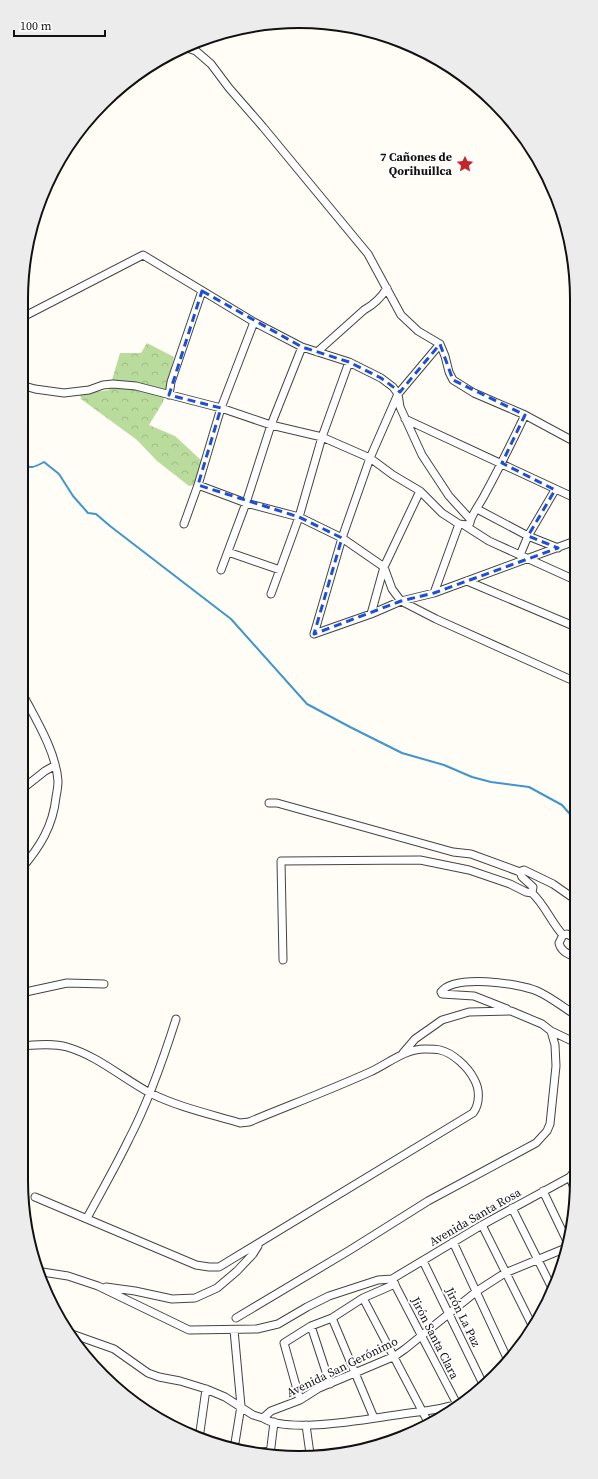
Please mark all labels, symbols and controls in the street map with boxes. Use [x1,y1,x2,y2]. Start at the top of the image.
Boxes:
scale bar [14,12,105,38]
text: 100 m [20,18,52,34]
place label: 7 Cañones de Qorihuillca [380,149,453,179]
place icon: 7 Cañones de Qorihuillca [455,154,475,174]
street label: Avenida Santa Rosa [426,1184,525,1250]
street label: Jirón La Paz [441,1284,485,1350]
street label: Jirón Santa Clara [407,1293,463,1382]
street label: Avenida San Gerónimo [284,1333,401,1401]

